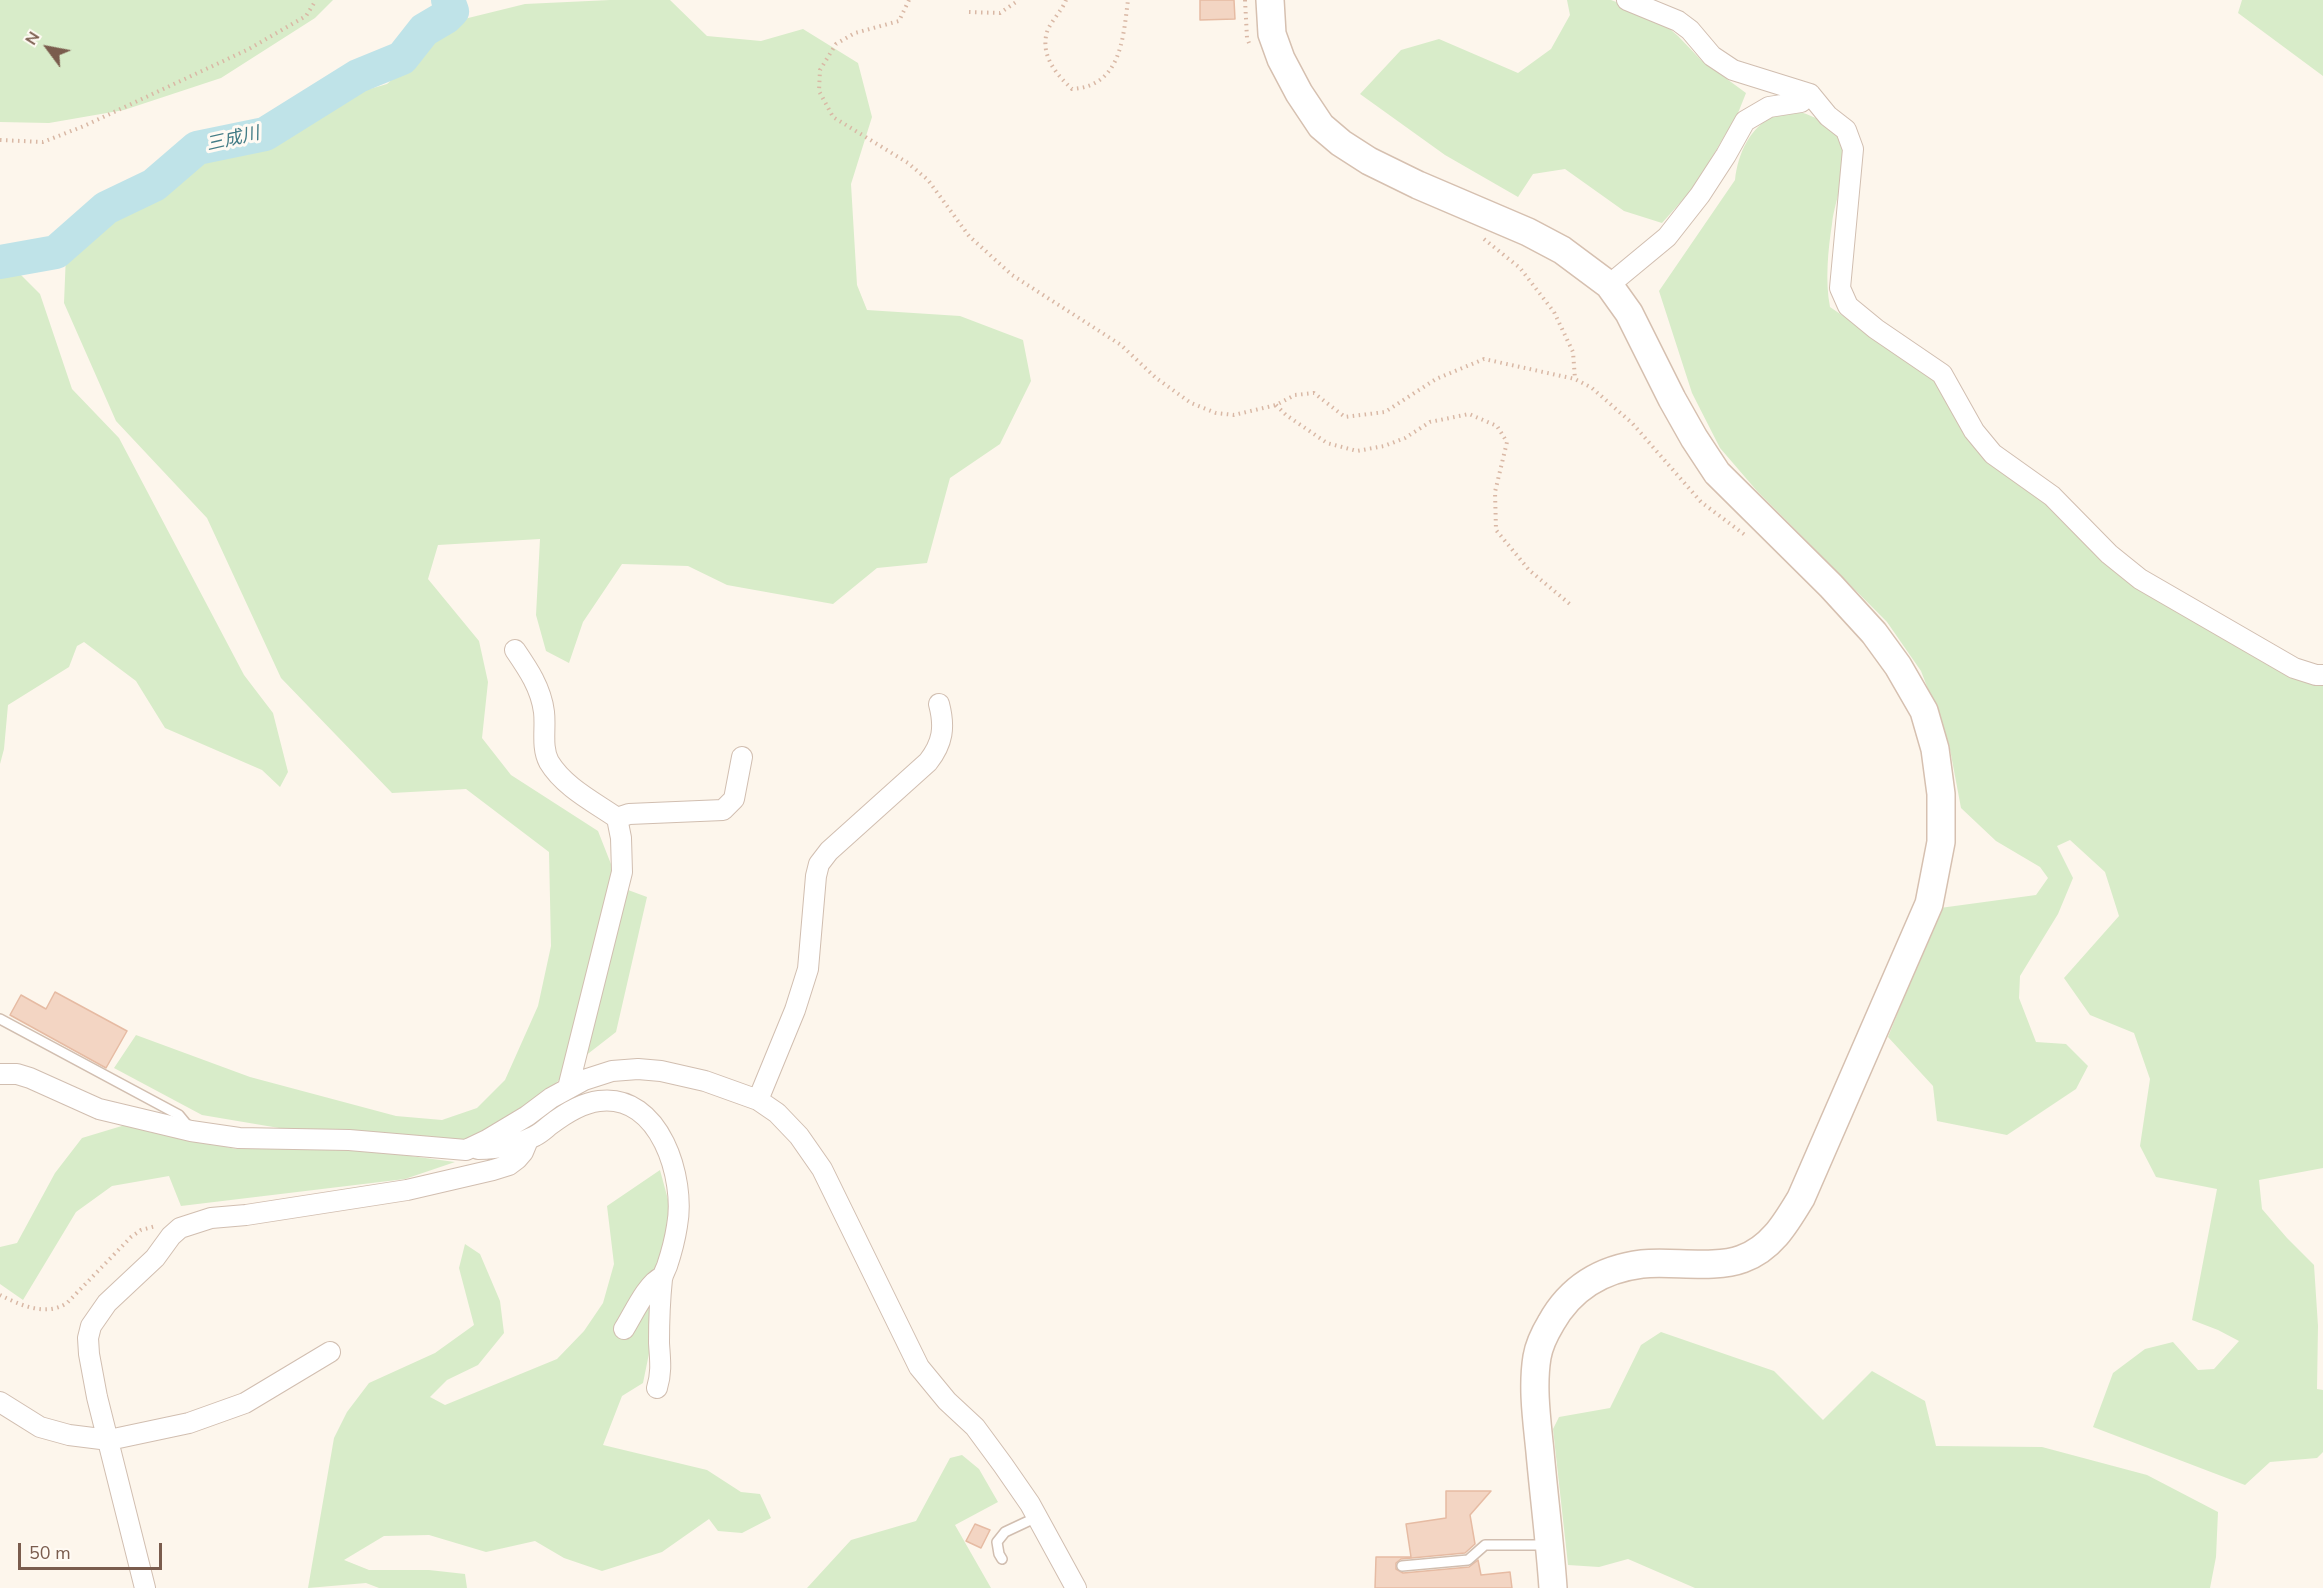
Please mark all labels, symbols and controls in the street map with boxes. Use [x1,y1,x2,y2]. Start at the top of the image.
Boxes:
north arrow [18,18,78,78]
text: N [20,28,45,49]
water label: 三成川 [204,123,262,157]
scale bar [21,1531,165,1569]
text: 50 m [29,1541,71,1565]

